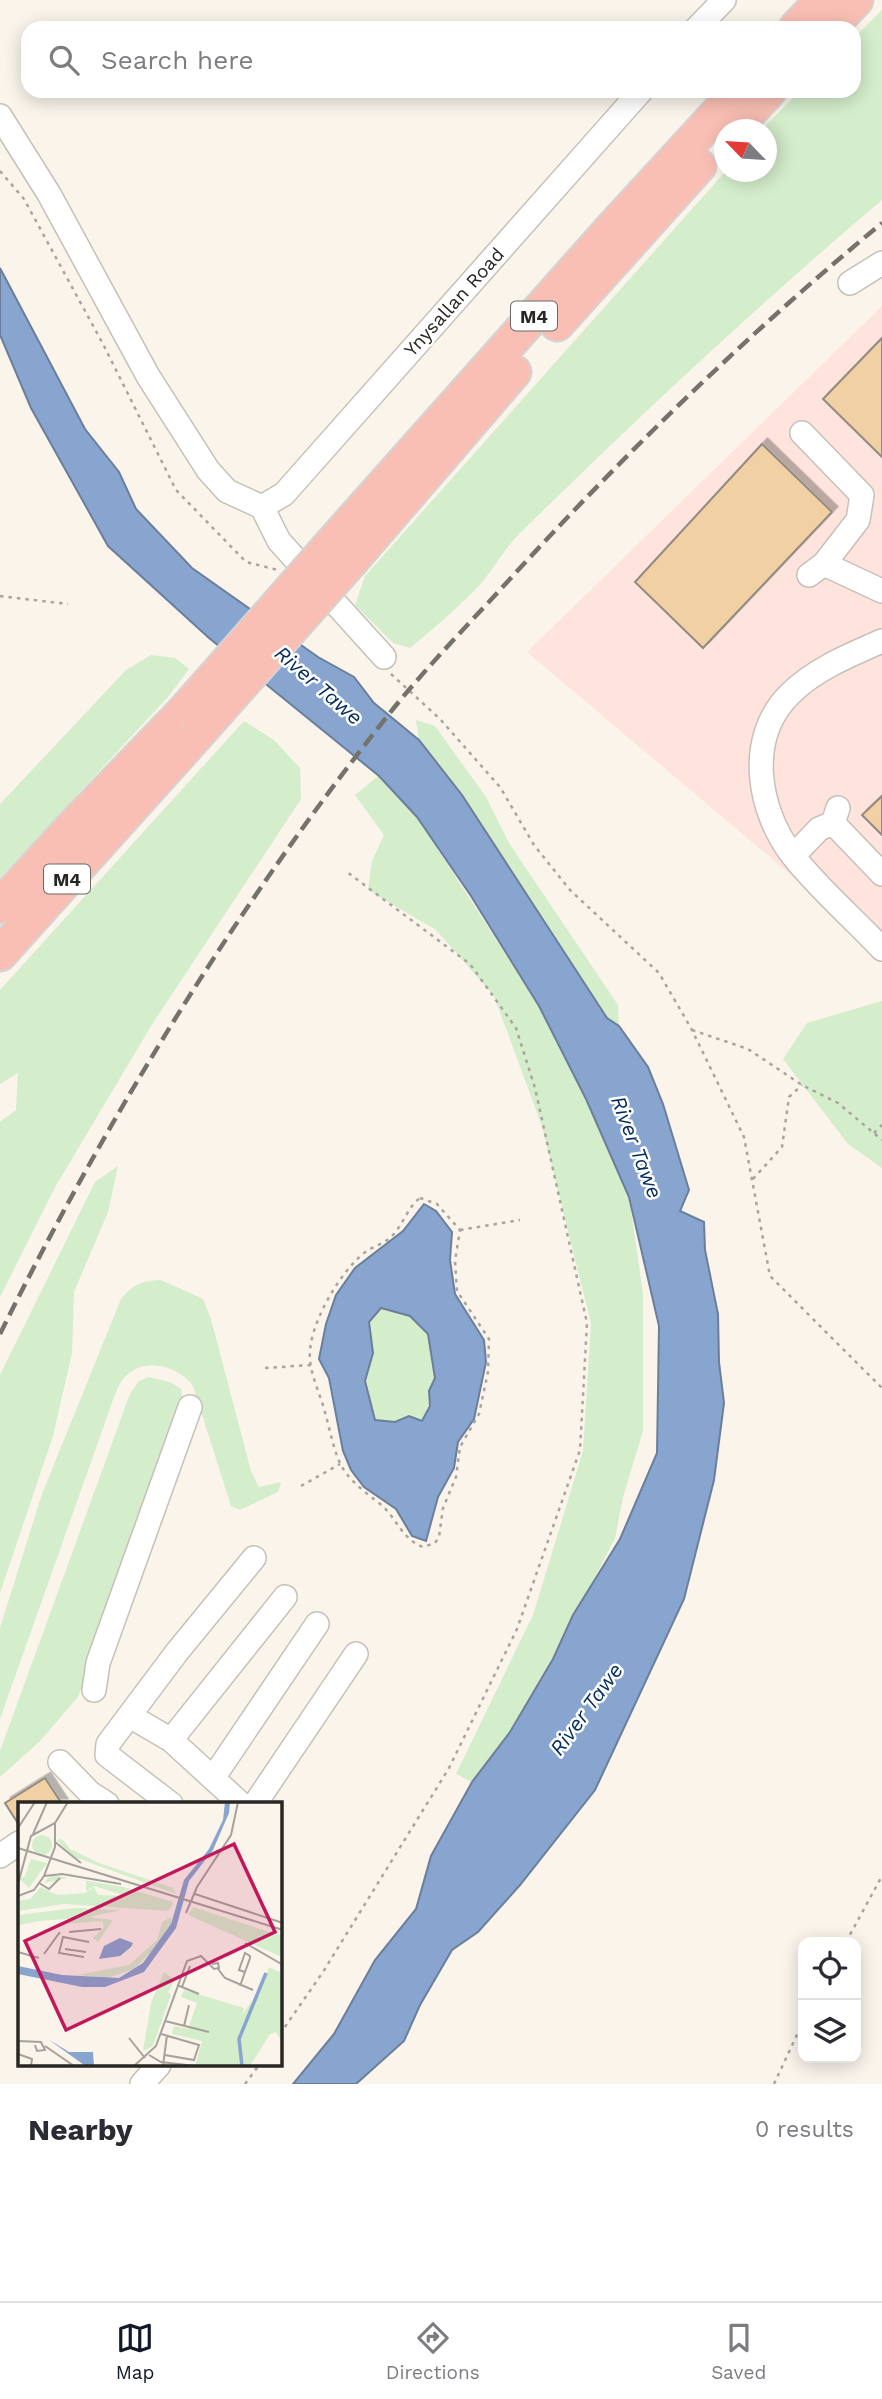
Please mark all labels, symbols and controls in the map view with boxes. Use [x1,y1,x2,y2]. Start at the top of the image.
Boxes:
search box [21,21,861,98]
icon: search [45,41,83,79]
text: Search here [101,45,253,75]
north arrow [714,119,777,182]
street label: Ynysallan Road [399,243,509,361]
road number: M4 [511,302,557,330]
water label: River Tawe [270,640,368,730]
road number: M4 [44,864,90,894]
water label: River Tawe [606,1092,668,1202]
water label: River Tawe [544,1658,628,1760]
inset map [18,1802,282,2066]
map controls [798,1937,861,2063]
button: locate [798,1937,861,2000]
button: layers [798,2000,861,2063]
text: Nearby [28,2112,133,2147]
text: 0 results [755,2116,854,2143]
tab: Map [116,2319,154,2384]
tab: Directions [386,2319,480,2384]
tab: Saved [711,2319,766,2384]

